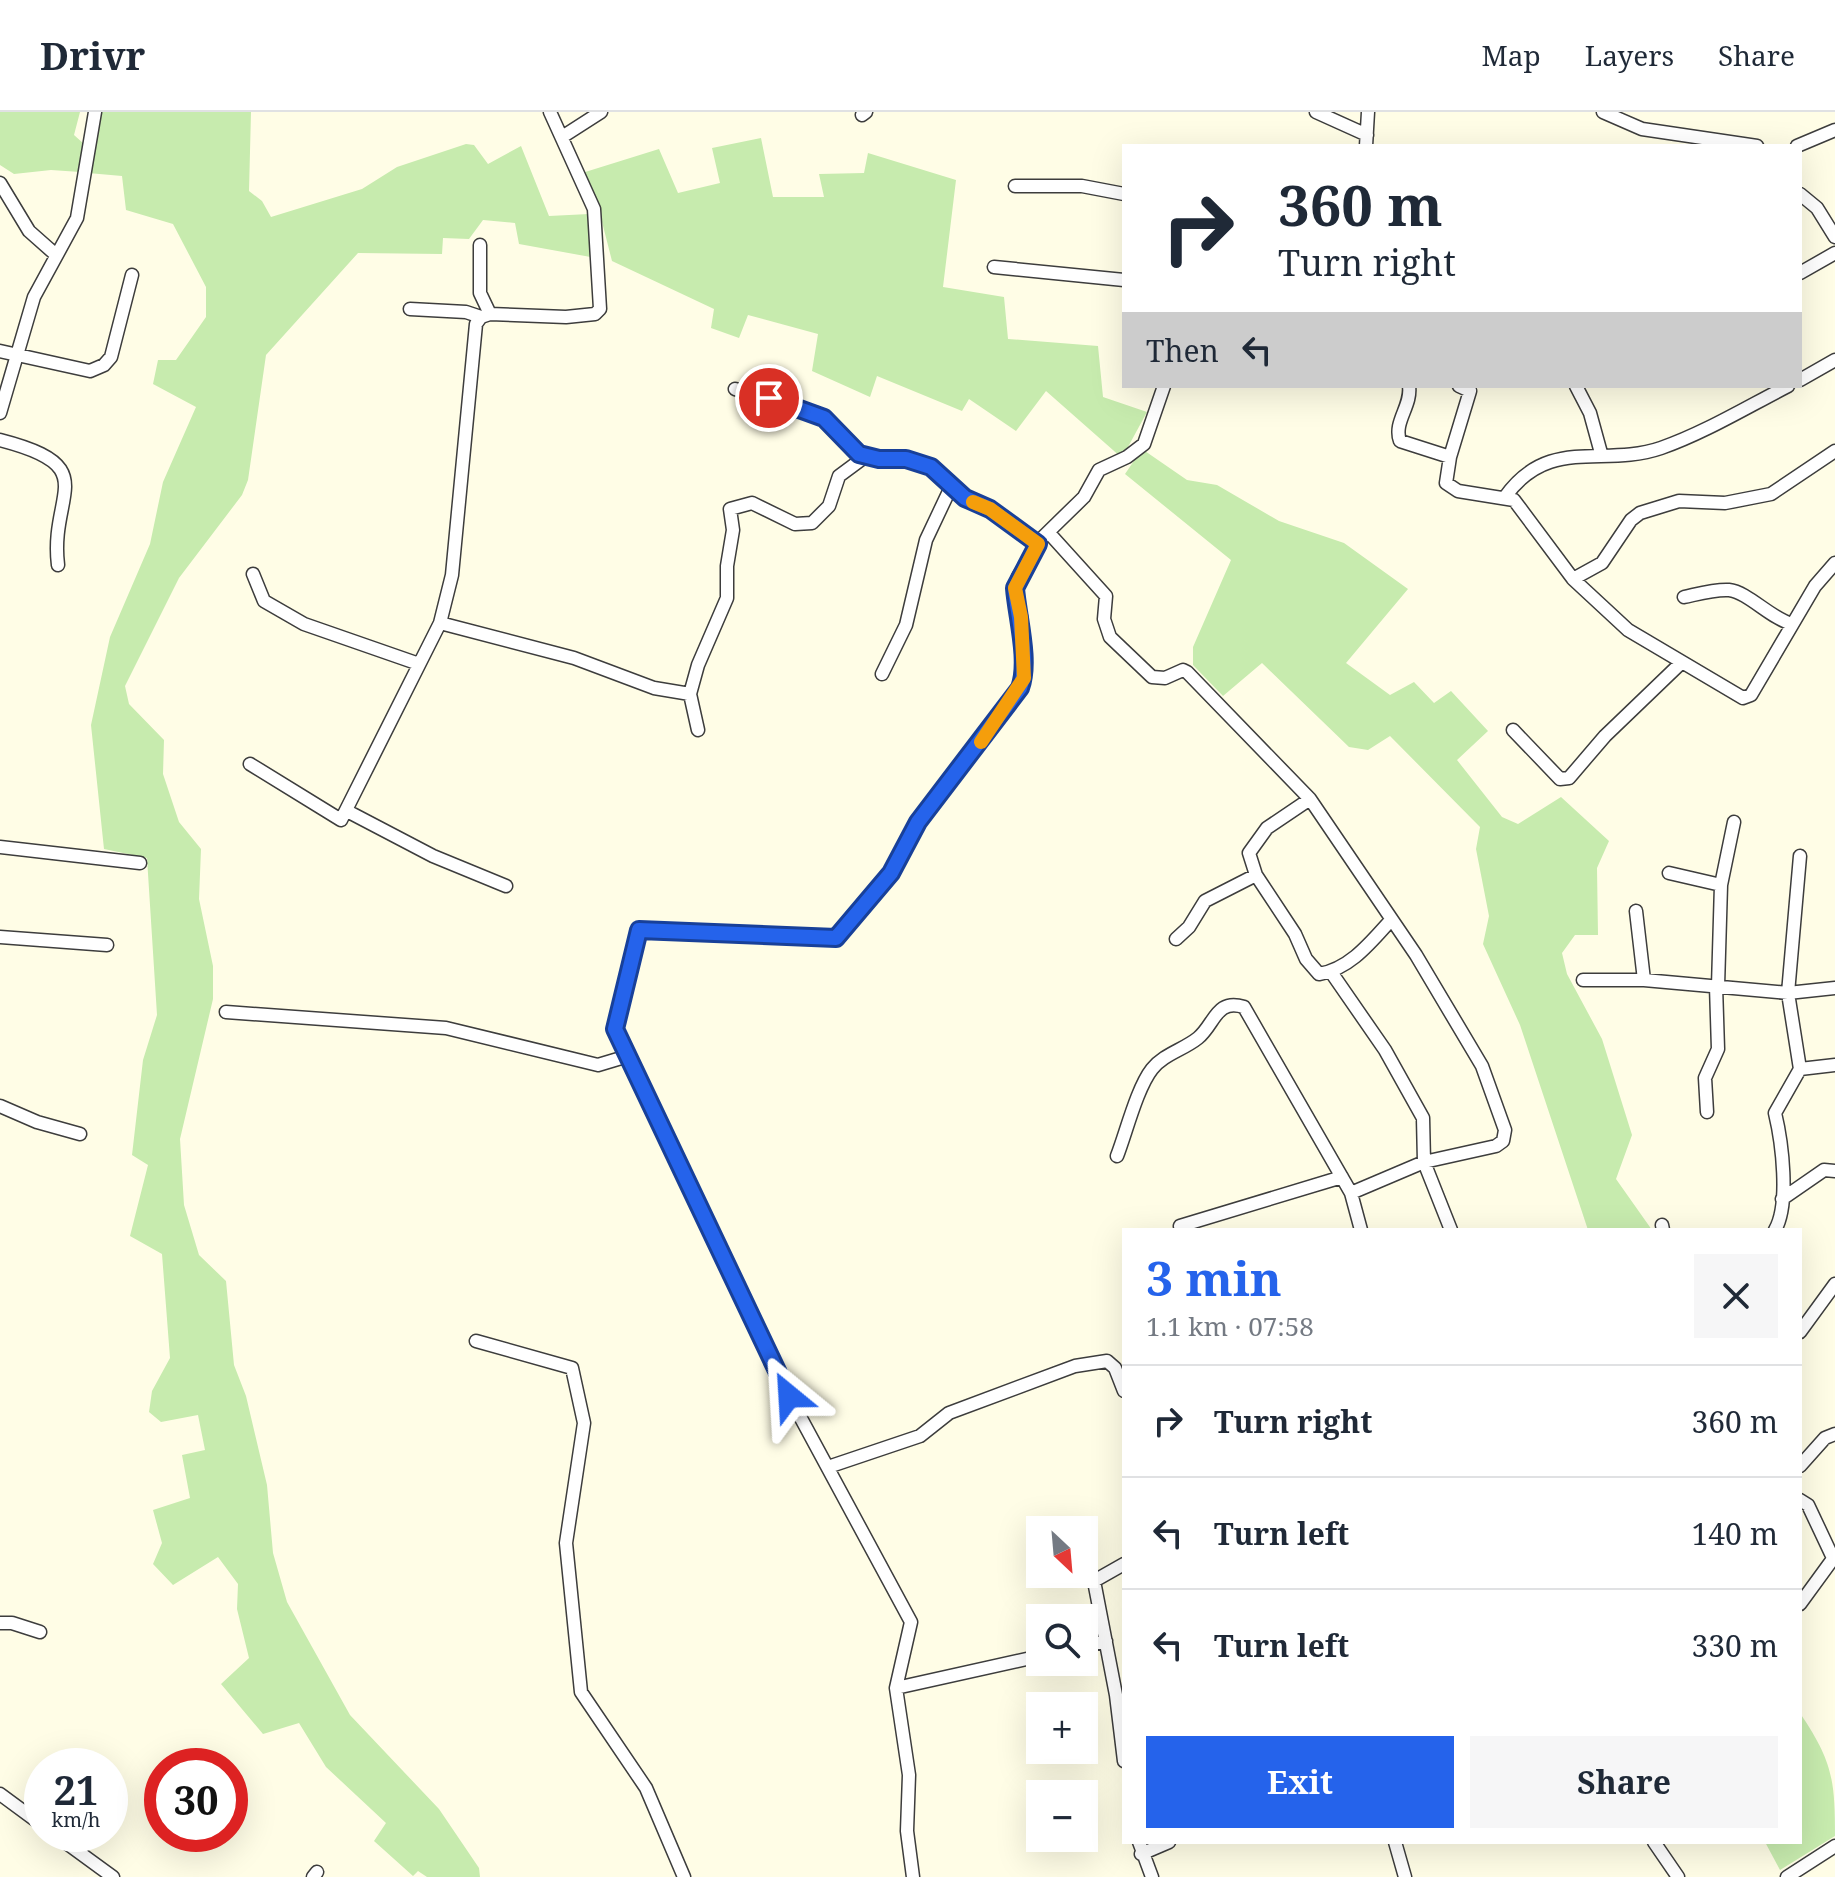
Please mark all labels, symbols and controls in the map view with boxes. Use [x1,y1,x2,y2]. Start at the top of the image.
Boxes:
text: Drivr [40,29,145,81]
text: Map [1482,36,1541,74]
text: Layers [1585,36,1674,74]
text: Share [1718,36,1795,74]
text: 360 m [1278,166,1443,242]
icon: right [1146,176,1250,280]
text: Turn right [1278,238,1456,287]
icon: left [1235,328,1279,372]
text: Then [1146,330,1219,371]
pin [735,364,803,432]
icon: arrive [747,376,791,420]
text: 3 min [1146,1245,1282,1310]
button: close [1694,1254,1778,1338]
text: 1.1 km · 07:58 [1146,1308,1314,1344]
position arrow [747,1354,831,1438]
icon: right [1146,1399,1190,1443]
text: Turn right [1214,1401,1372,1442]
text: 360 m [1692,1401,1778,1442]
icon: left [1146,1511,1190,1555]
text: Turn left [1214,1513,1349,1554]
text: 140 m [1692,1513,1778,1554]
north arrow [1026,1516,1098,1588]
map controls [1026,1516,1098,1852]
button: search [1026,1604,1098,1676]
icon: left [1146,1623,1190,1667]
text: Turn left [1214,1625,1349,1666]
text: 330 m [1692,1625,1778,1666]
button: + [1026,1692,1098,1764]
button: Exit [1146,1736,1454,1828]
button: Share [1470,1736,1778,1828]
speed limit sign: 30 [144,1748,248,1852]
text: 21 [53,1762,99,1817]
button: − [1026,1780,1098,1852]
text: km/h [51,1806,101,1833]

